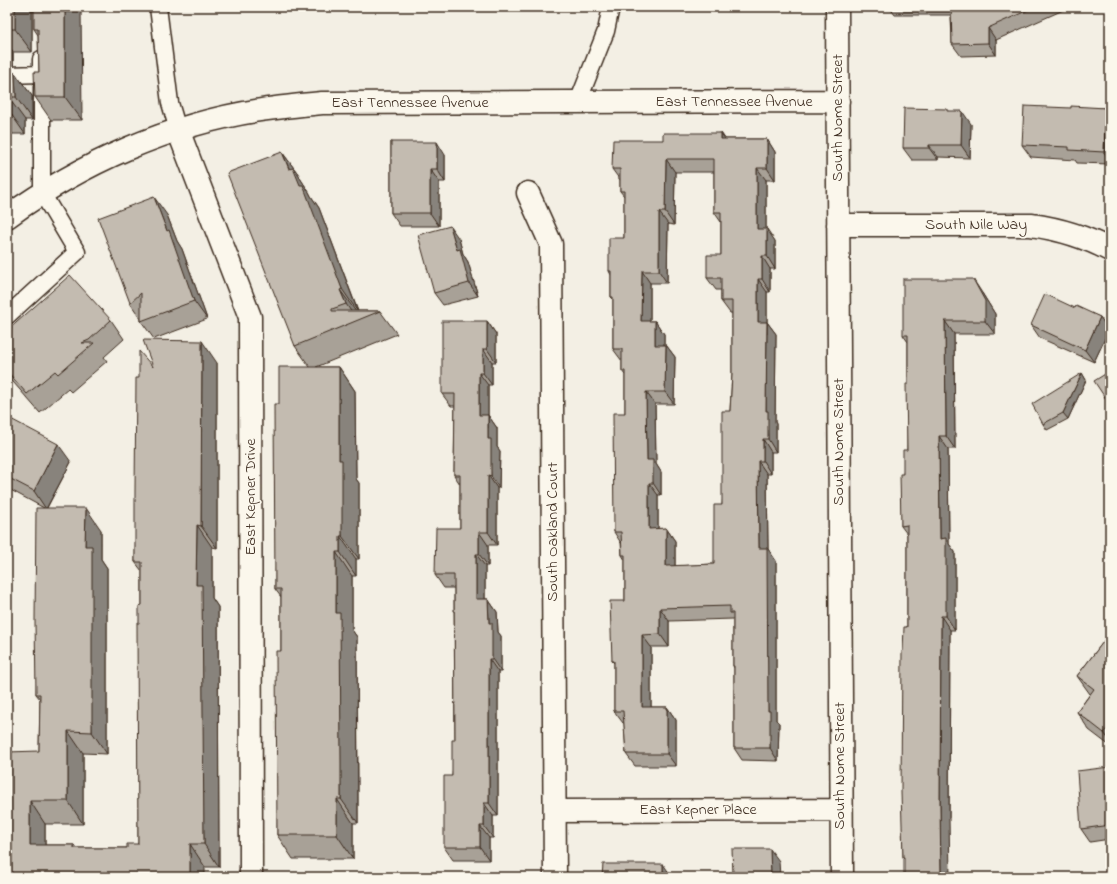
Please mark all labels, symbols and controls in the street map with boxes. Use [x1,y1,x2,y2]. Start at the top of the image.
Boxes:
street label: South Nome Street [826,54,850,182]
street label: East Tennessee Avenue [655,90,814,114]
street label: East Tennessee Avenue [331,91,490,115]
street label: South Nile Way [925,213,1027,237]
street label: South Nome Street [827,378,851,506]
street label: East Kepner Drive [239,438,263,555]
street label: South Oakland Court [541,462,565,602]
street label: South Nome Street [828,702,852,830]
street label: East Kepner Place [639,798,758,822]

